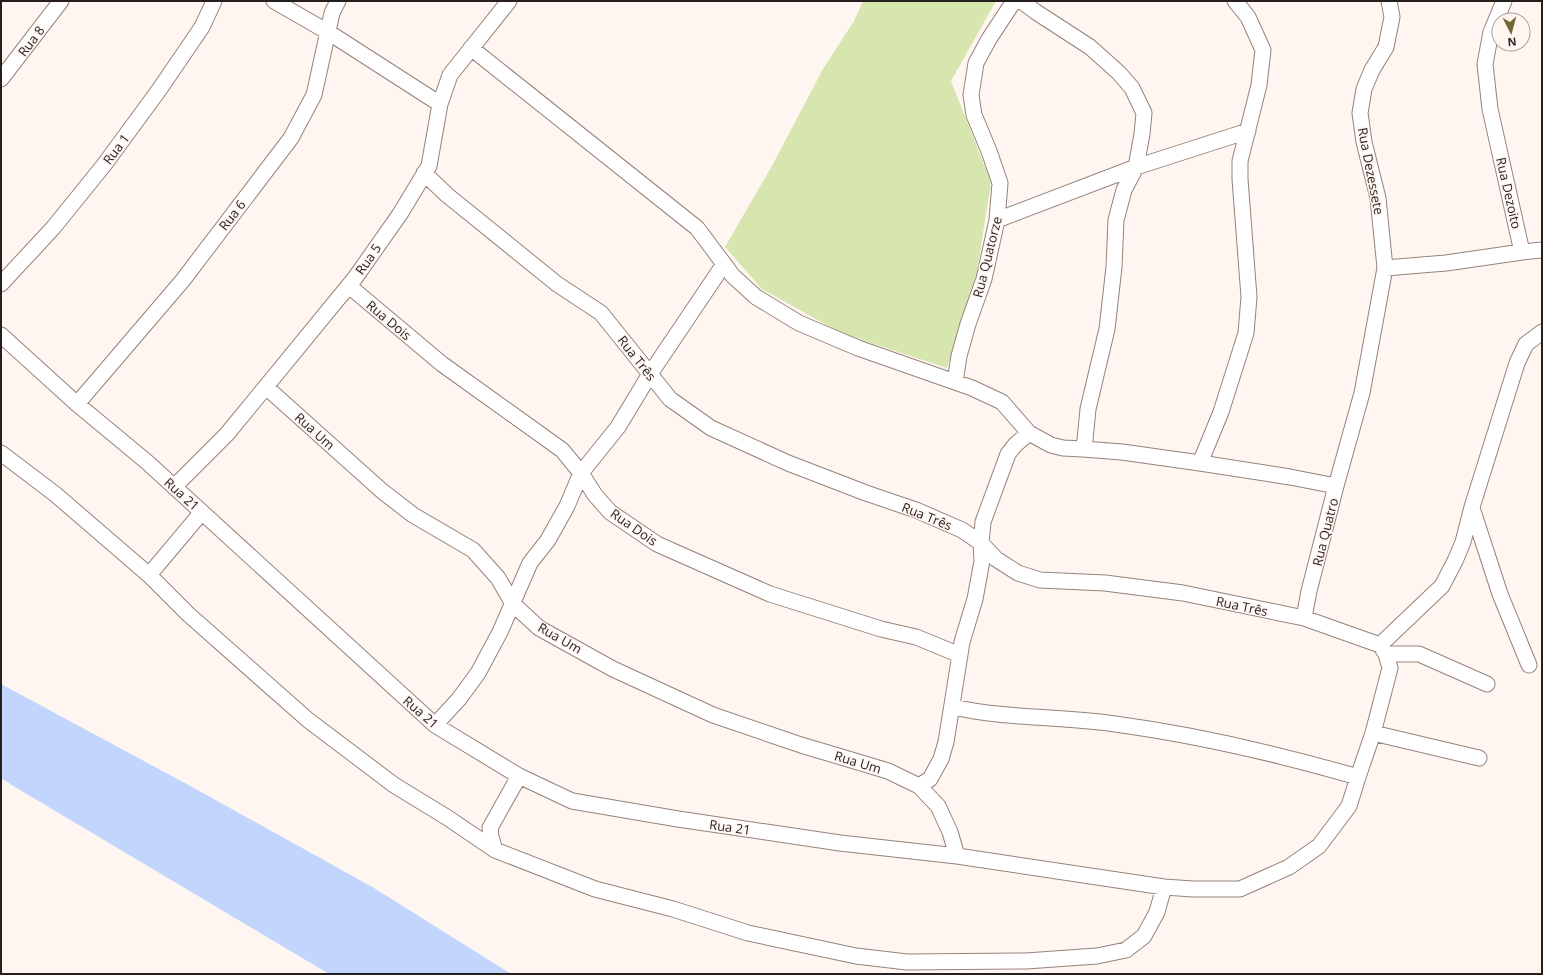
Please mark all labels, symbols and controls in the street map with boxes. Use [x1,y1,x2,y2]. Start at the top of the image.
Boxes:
north arrow [1491,12,1531,52]
street label: Rua 8 [14,22,48,60]
text: N [1507,35,1517,50]
street label: Rua Dezessete [1354,126,1388,216]
street label: Rua 1 [99,130,133,168]
street label: Rua Dezoito [1492,155,1526,231]
street label: Rua 6 [214,196,250,234]
street label: Rua Quatorze [968,215,1006,299]
street label: Rua 5 [351,240,385,278]
street label: Rua Dois [363,296,415,344]
street label: Rua Três [614,332,660,384]
street label: Rua Um [291,408,339,454]
street label: Rua 21 [161,473,203,515]
street label: Rua Quatro [1308,496,1342,568]
street label: Rua Três [899,498,955,534]
street label: Rua Dois [607,504,661,550]
street label: Rua Três [1214,592,1270,620]
street label: Rua Um [535,618,585,658]
street label: Rua 21 [399,692,443,732]
street label: Rua Um [832,746,884,778]
street label: Rua 21 [708,815,752,839]

